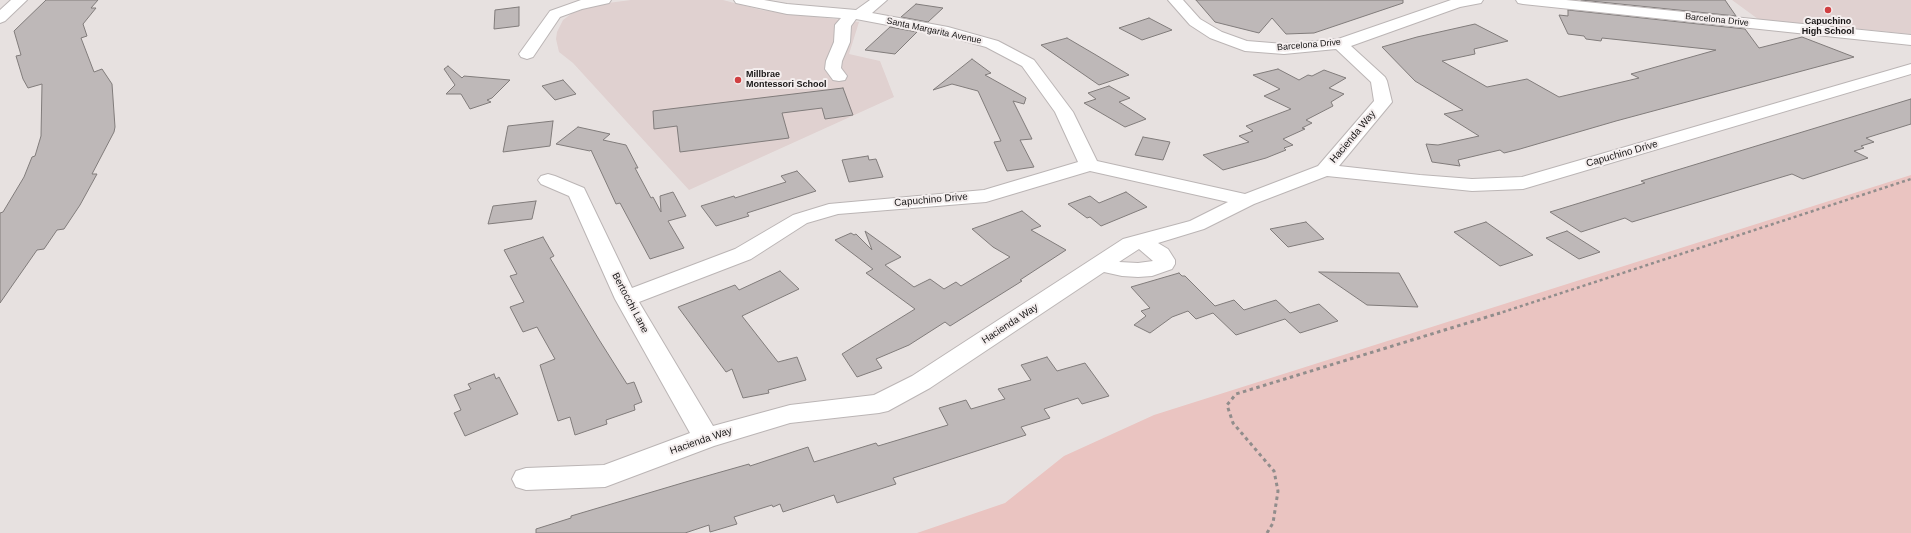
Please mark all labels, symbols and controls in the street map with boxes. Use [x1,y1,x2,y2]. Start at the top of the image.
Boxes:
marker: Capuchino High School [1823,5,1833,15]
street label: Barcelona Drive [1685,11,1749,29]
street label: Santa Margarita Avenue [885,16,983,46]
place label: Capuchino High School [1802,17,1854,38]
street label: Barcelona Drive [1277,37,1341,53]
place label: Millbrae Montessori School [746,70,827,91]
marker: Millbrae Montessori School [733,75,743,85]
street label: Hacienda Way [1328,108,1378,166]
street label: Capuchino Drive [1585,138,1659,170]
street label: Capuchino Drive [894,191,968,209]
street label: Bertocchi Lane [609,271,651,335]
street label: Hacienda Way [980,301,1040,347]
street label: Hacienda Way [668,425,734,457]

